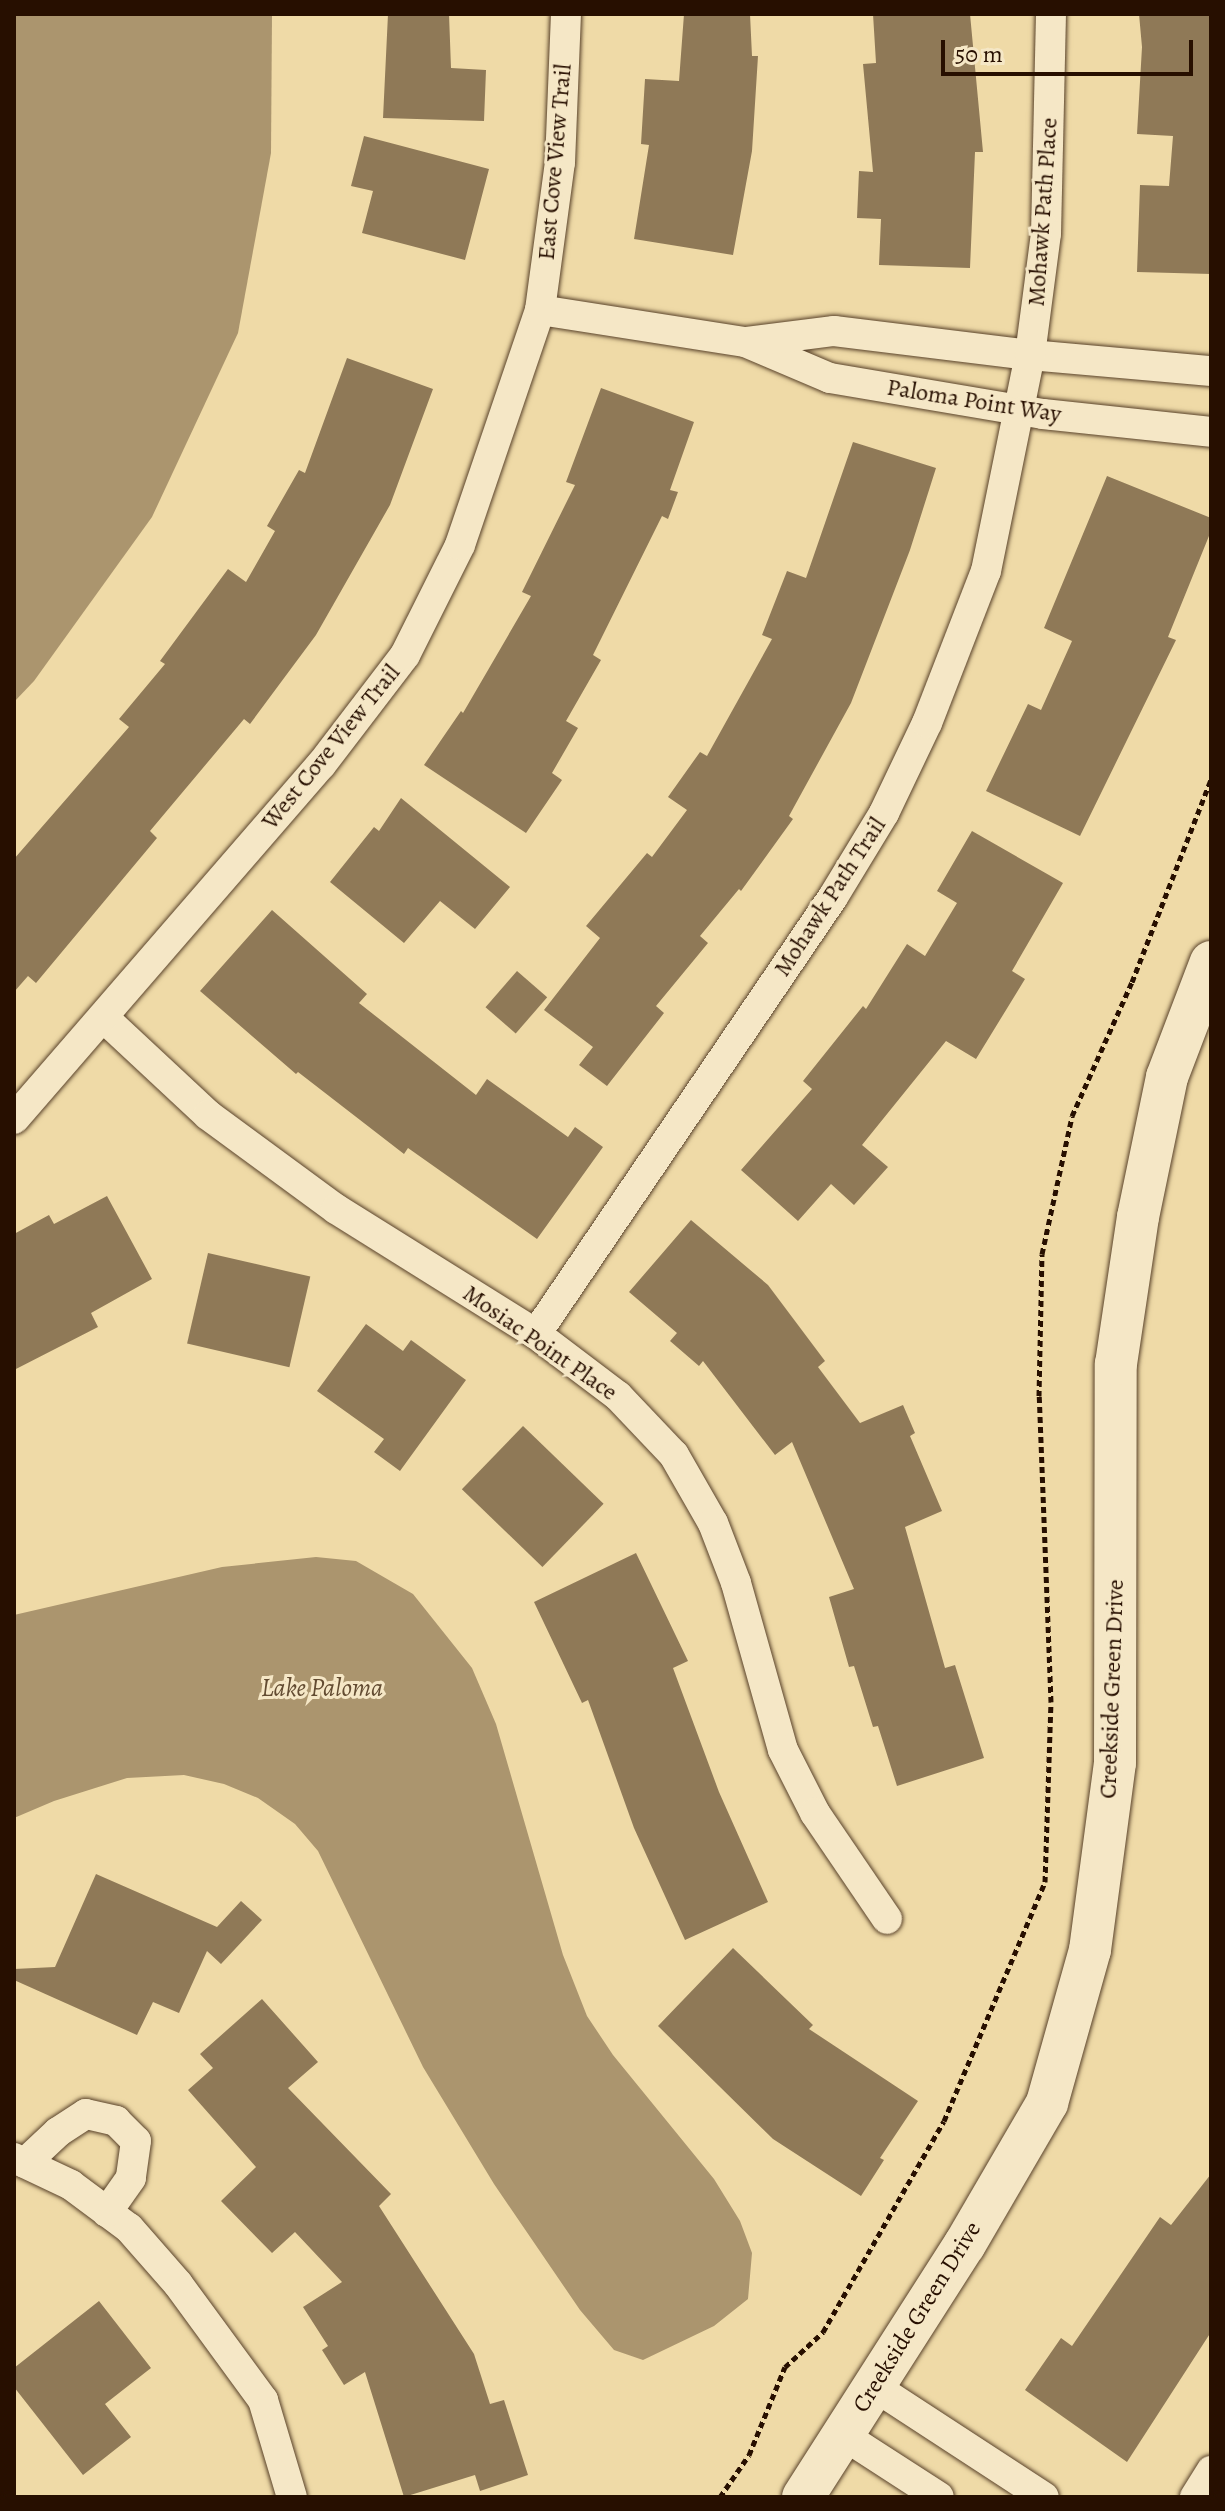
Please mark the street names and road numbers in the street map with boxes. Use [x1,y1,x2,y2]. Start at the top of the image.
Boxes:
street label: East Cove View Trail [532,63,578,261]
street label: Mohawk Path Place [1022,117,1064,307]
street label: Paloma Point Way [885,373,1063,429]
street label: West Cove View Trail [256,659,406,835]
street label: Mohawk Path Trail [768,812,892,982]
street label: Mosiac Point Place [457,1279,623,1407]
street label: Creekside Green Drive [1094,1579,1130,1799]
street label: Creekside Green Drive [847,2216,987,2418]

